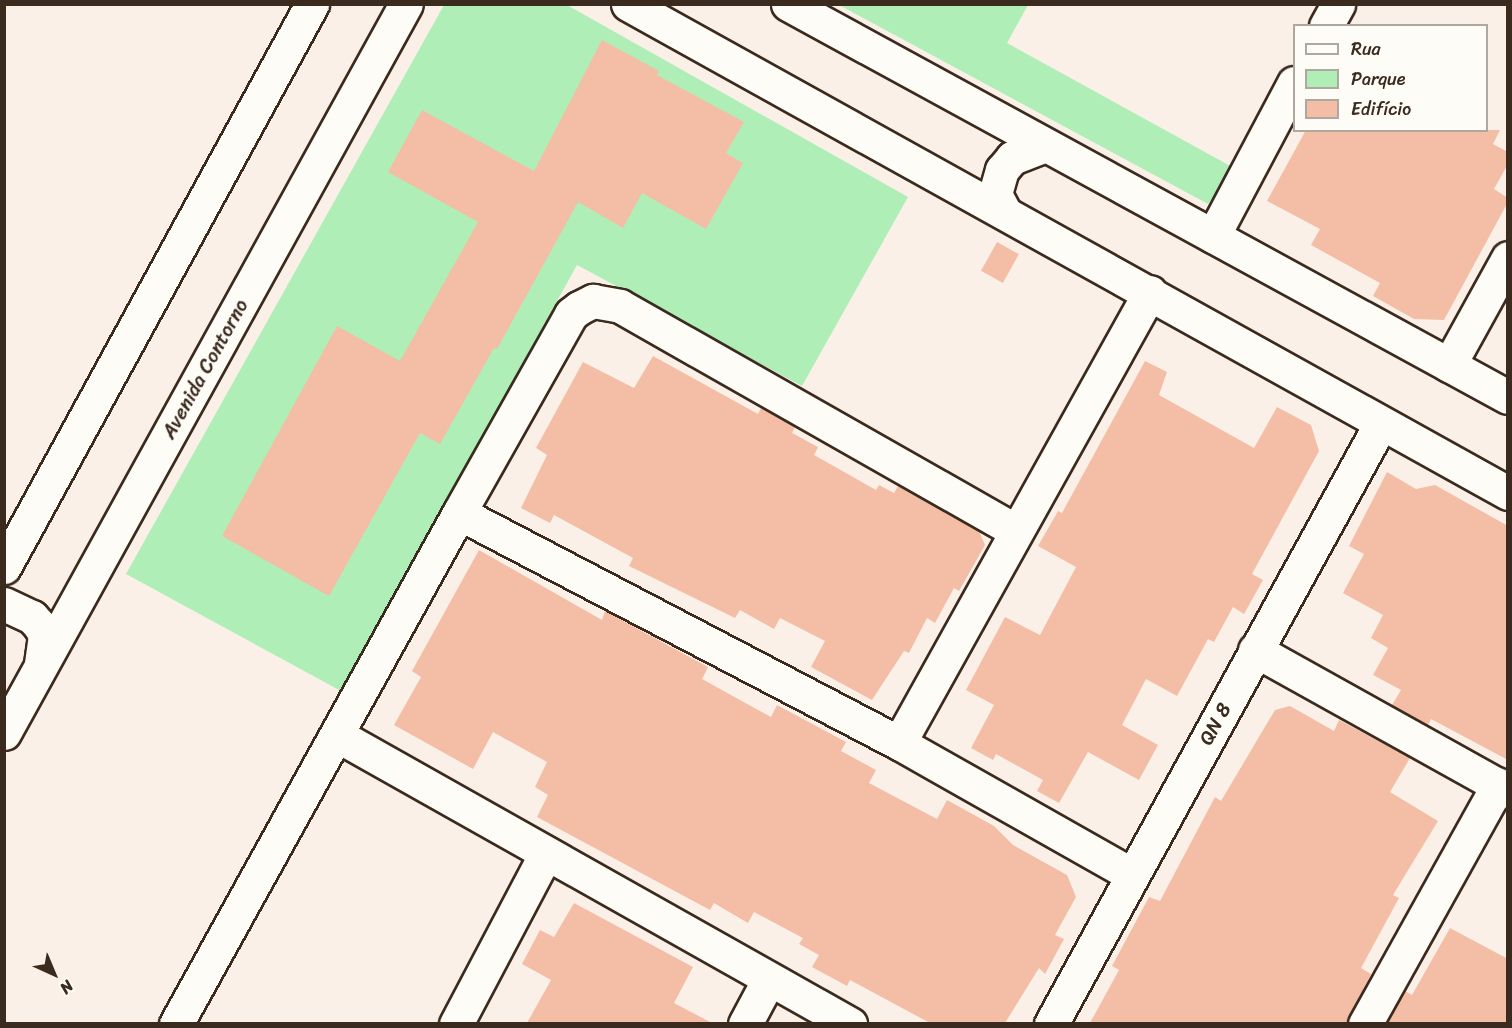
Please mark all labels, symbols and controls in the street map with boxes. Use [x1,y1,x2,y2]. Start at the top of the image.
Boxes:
legend [1293,24,1488,132]
text: Rua [1351,33,1381,65]
text: Parque [1351,63,1405,95]
text: Edifício [1351,93,1411,125]
street label: Avenida Contorno [157,295,253,443]
street label: QN 8 [1194,699,1236,749]
north arrow [24,944,84,1004]
text: N [53,973,81,1002]

